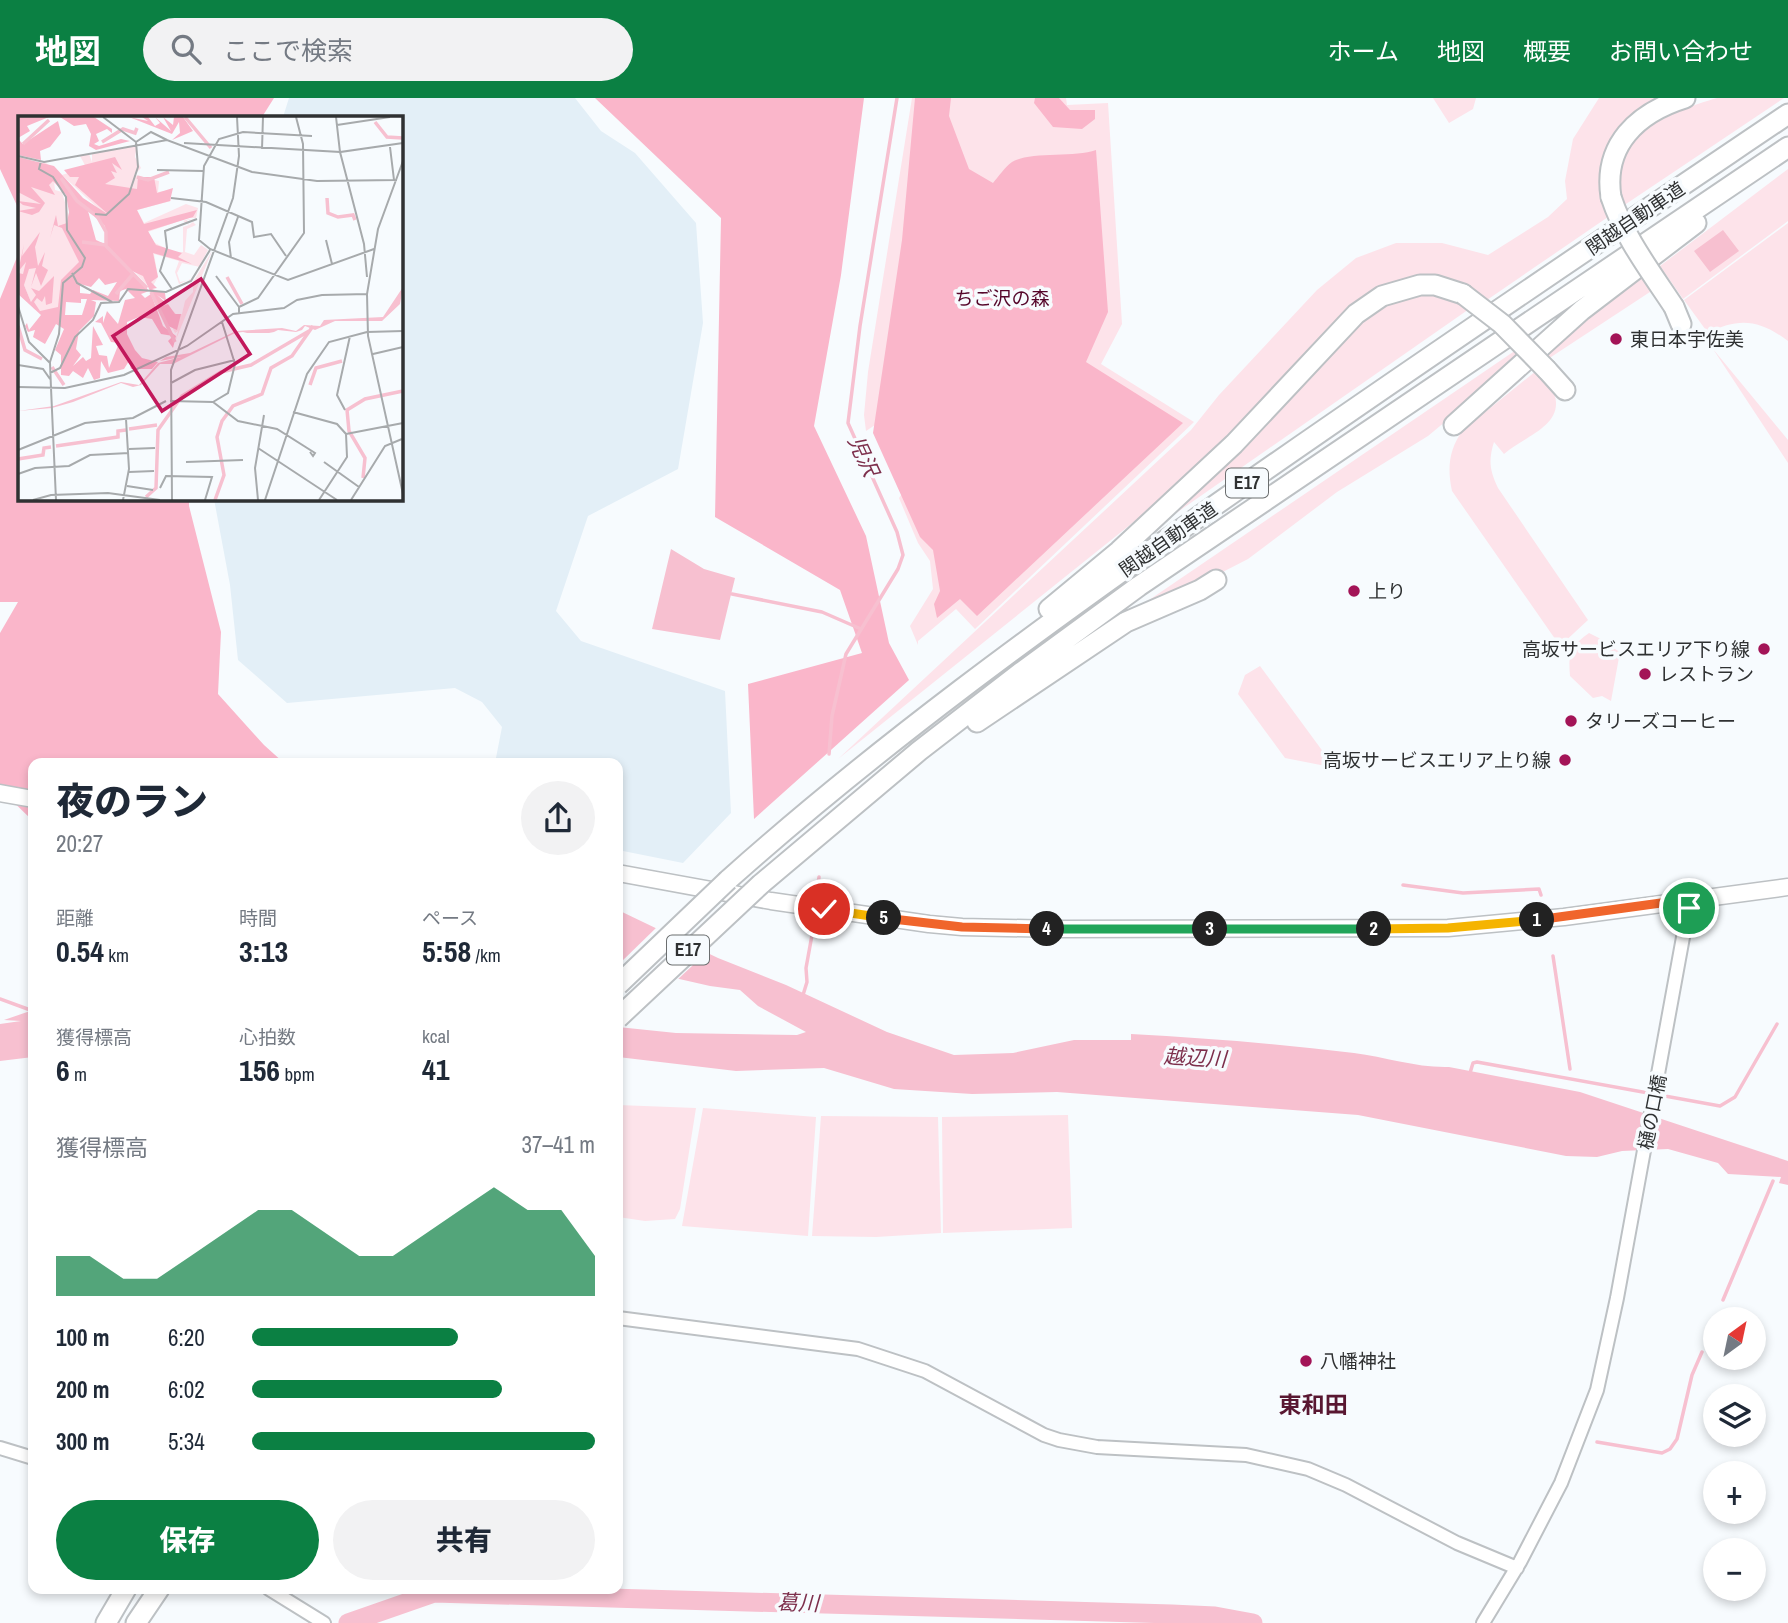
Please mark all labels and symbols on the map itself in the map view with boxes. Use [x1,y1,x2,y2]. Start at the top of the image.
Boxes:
inset map [18,116,402,500]
street label: 関越自動車道 [1580,175,1690,261]
park label: ちご沢の森 [954,285,1050,311]
place label: 東日本宇佐美 [1630,326,1744,352]
marker: 東日本宇佐美 [1608,331,1624,347]
water label: 児沢 [841,431,887,484]
road number: E17 [1226,468,1268,498]
street label: 関越自動車道 [1114,496,1222,582]
place label: 上り [1368,578,1406,604]
marker: 上り [1346,583,1362,599]
place label: 高坂サービスエリア下り線 [1522,636,1750,662]
marker: 高坂サービスエリア下り線 [1756,641,1772,657]
place label: レストラン [1659,661,1754,687]
marker: レストラン [1637,666,1653,682]
place label: タリーズコーヒー [1585,708,1736,734]
marker: タリーズコーヒー [1563,713,1579,729]
place label: 高坂サービスエリア上り線 [1323,747,1551,773]
marker: 高坂サービスエリア上り線 [1557,752,1573,768]
pin [1659,878,1719,938]
pin [794,879,854,939]
pin: 5 [866,900,902,936]
pin: 1 [1520,902,1554,938]
pin: 4 [1030,912,1064,946]
pin: 3 [1192,912,1228,946]
pin: 2 [1356,912,1392,946]
road number: E17 [667,936,709,964]
water label: 越辺川 [1163,1041,1229,1074]
street label: 樋の口橋 [1632,1072,1672,1152]
north arrow [1703,1307,1766,1370]
place label: 八幡神社 [1320,1348,1396,1374]
marker: 八幡神社 [1298,1353,1314,1369]
district label: 東和田 [1279,1389,1348,1420]
water label: 葛川 [777,1587,822,1618]

